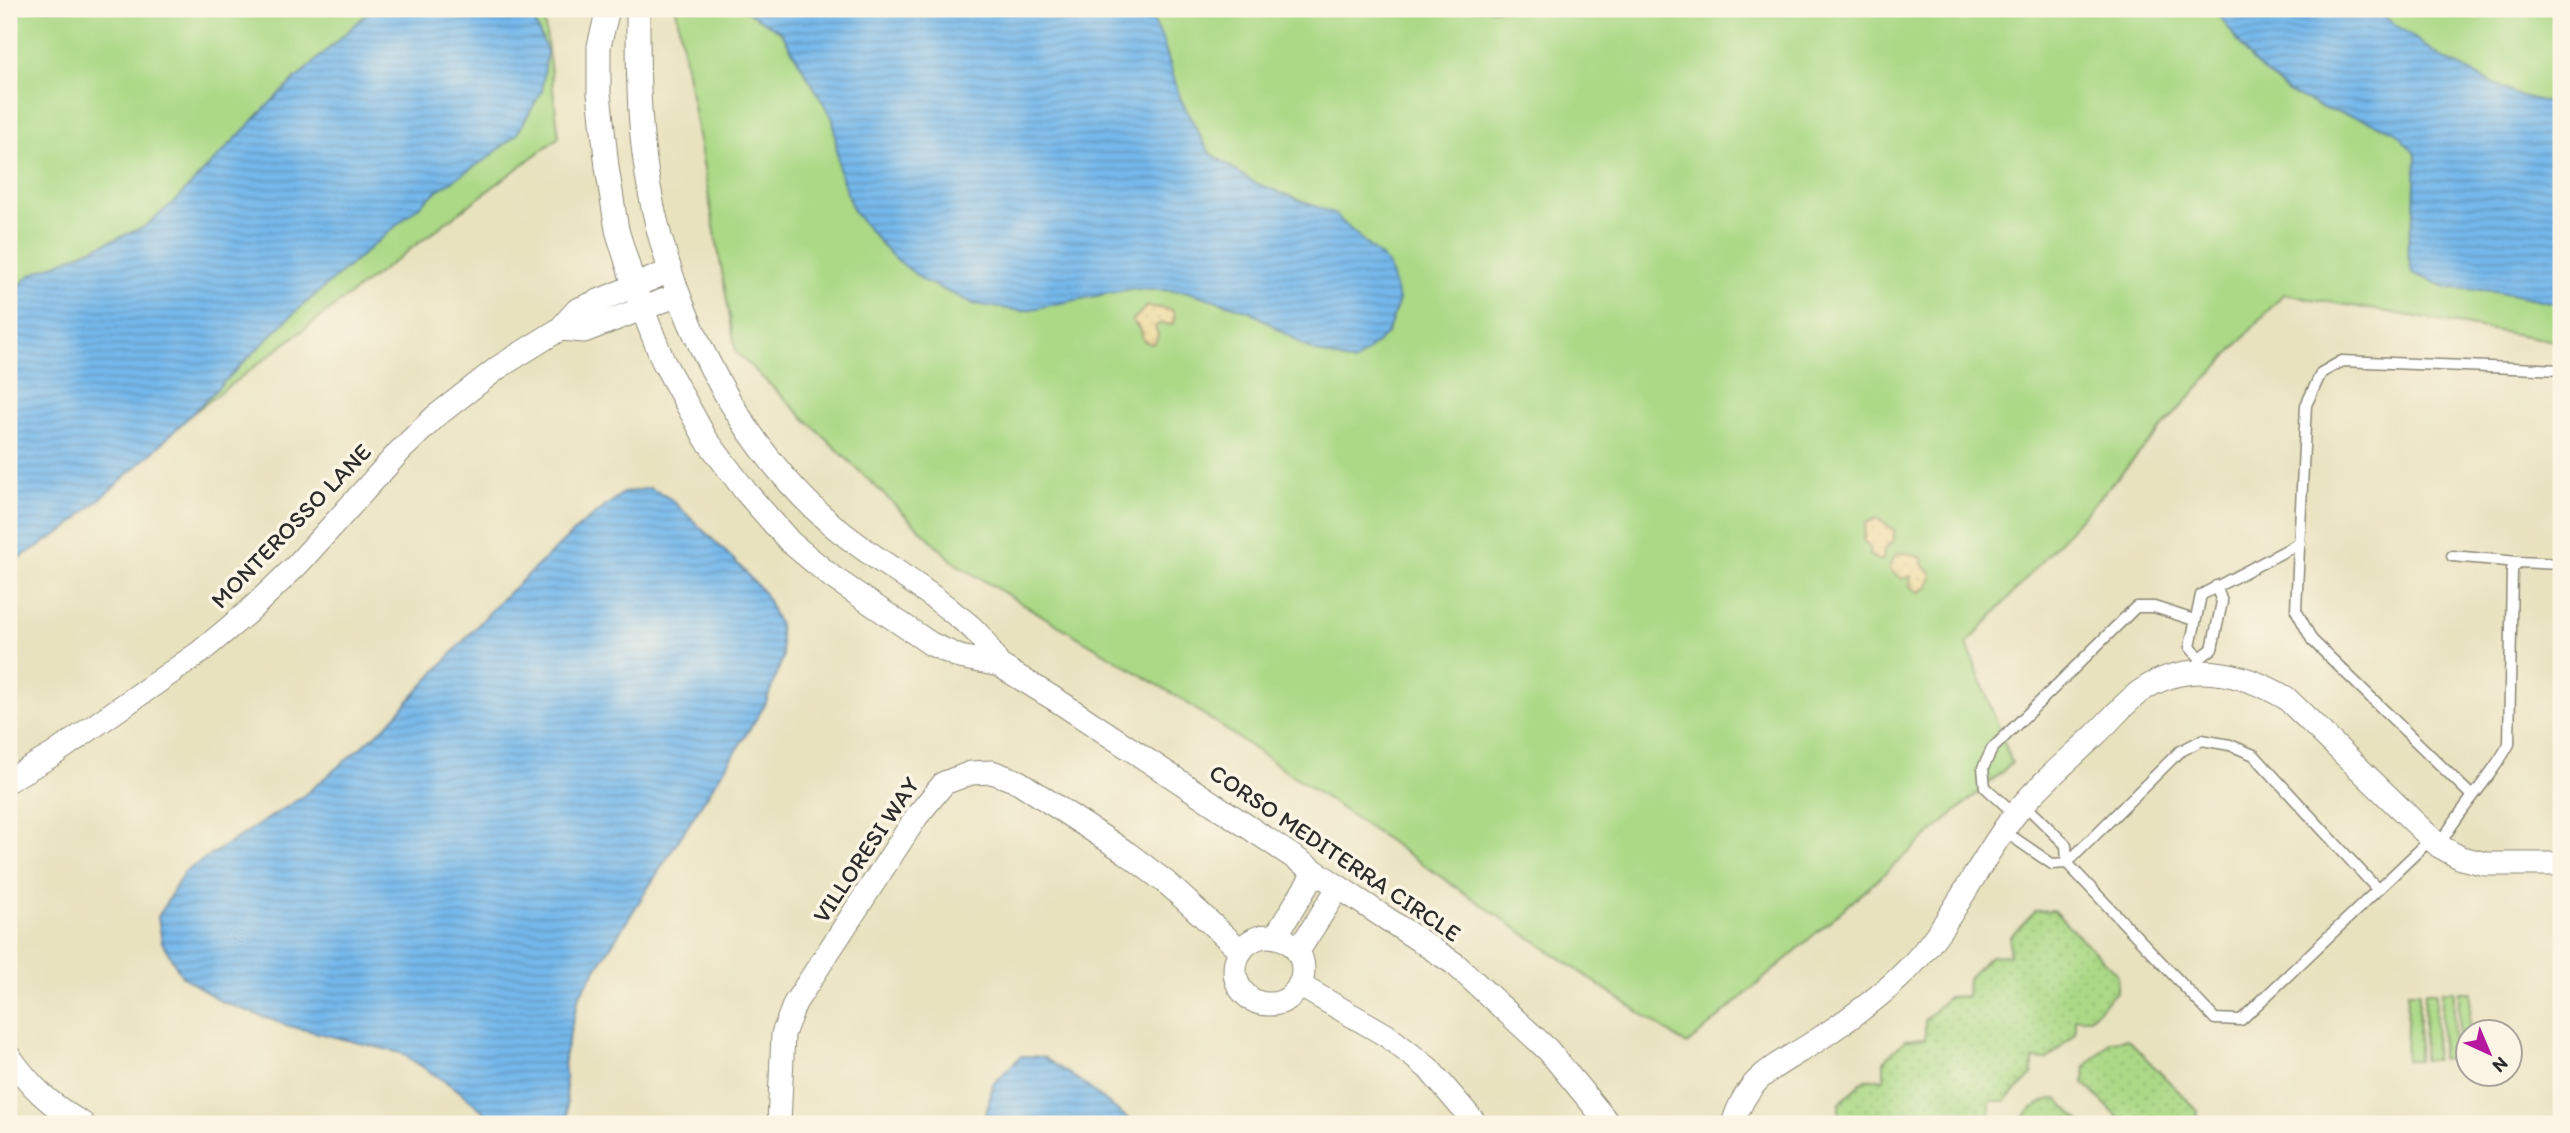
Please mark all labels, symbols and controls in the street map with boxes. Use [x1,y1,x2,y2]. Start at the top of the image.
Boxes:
street label: MONTEROSSO LANE [205,437,377,614]
street label: CORSO MEDITERRA CIRCLE [1204,757,1467,948]
street label: VILLORESI WAY [806,771,925,928]
north arrow [2454,1018,2524,1088]
text: N [2488,1052,2513,1078]

